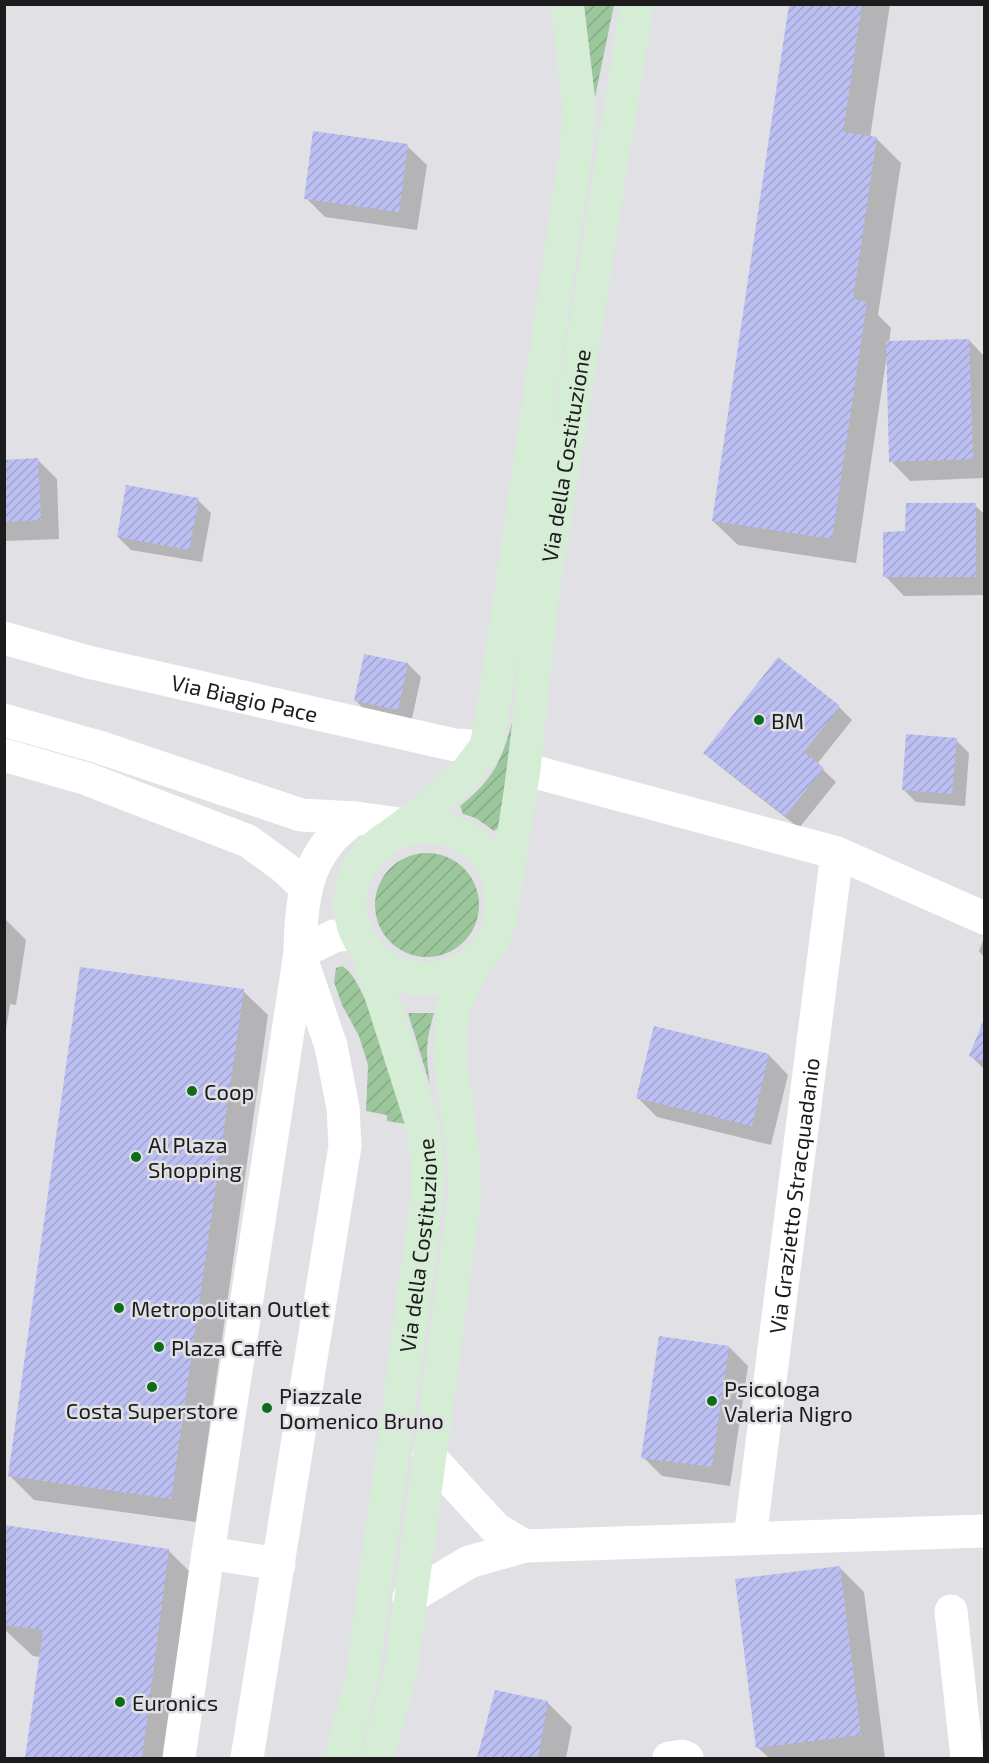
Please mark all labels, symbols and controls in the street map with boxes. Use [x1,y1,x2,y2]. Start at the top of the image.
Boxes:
street label: Via della Costituzione [535,347,595,564]
street label: Via Biagio Pace [169,668,321,727]
place label: BM [771,707,804,733]
marker: BM [752,713,766,727]
street label: Via Grazietto Stracquadanio [763,1056,824,1335]
place label: Coop [204,1078,254,1104]
marker: Coop [185,1084,199,1098]
place label: Al Plaza Shopping [148,1131,242,1182]
street label: Via della Costituzione [393,1137,441,1354]
marker: Al Plaza Shopping [129,1150,143,1164]
place label: Metropolitan Outlet [131,1295,329,1321]
marker: Metropolitan Outlet [112,1301,126,1315]
place label: Plaza Caffè [171,1334,283,1360]
marker: Plaza Caffè [152,1340,166,1354]
place label: Psicologa Valeria Nigro [724,1375,853,1426]
marker: Costa Superstore [145,1380,159,1394]
place label: Piazzale Domenico Bruno [279,1382,444,1433]
marker: Psicologa Valeria Nigro [705,1394,719,1408]
place label: Costa Superstore [66,1397,238,1423]
marker: Piazzale Domenico Bruno [260,1401,274,1415]
place label: Euronics [132,1689,218,1715]
marker: Euronics [113,1695,127,1709]

